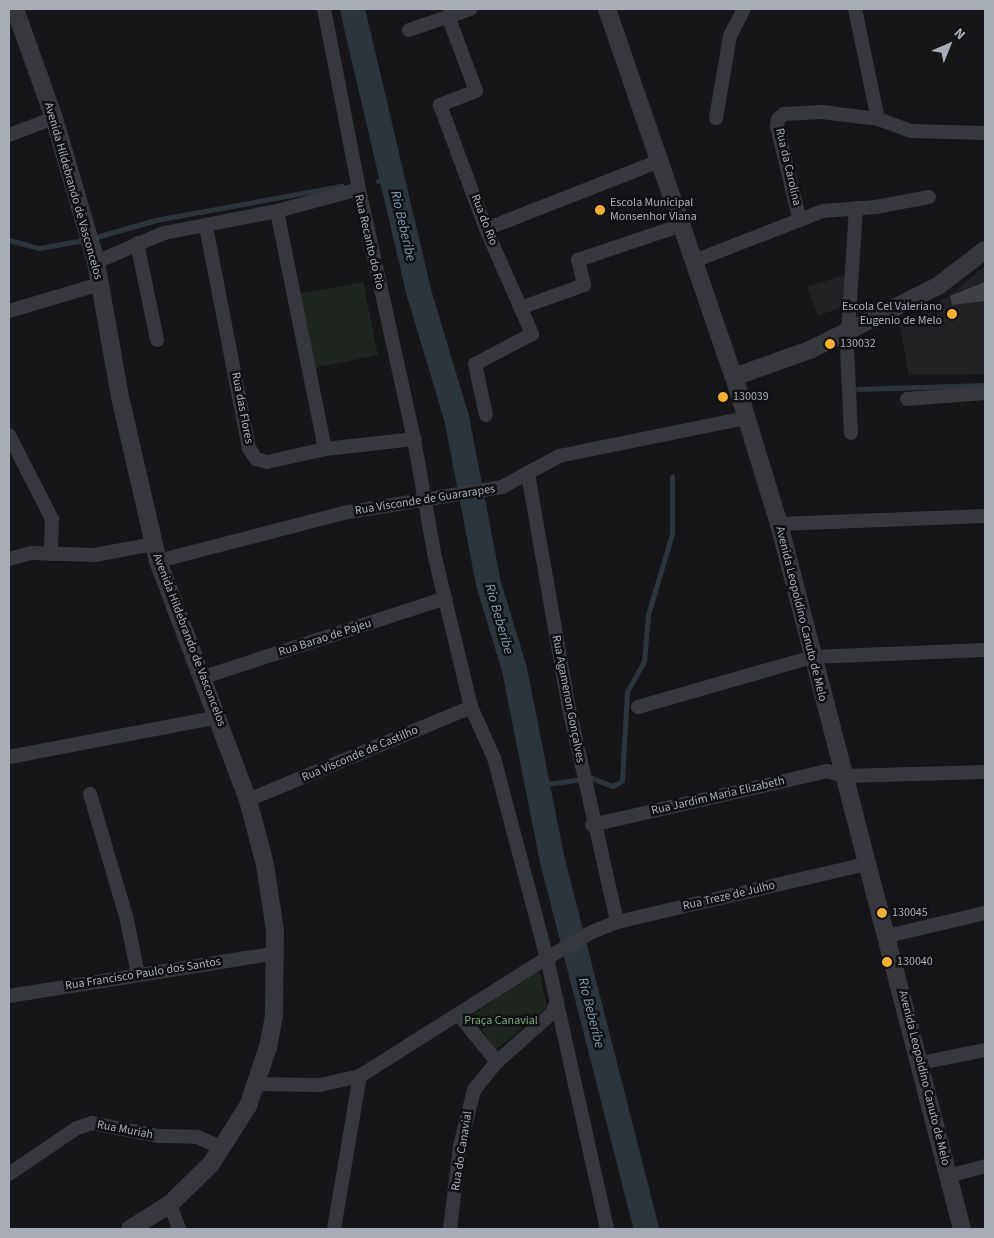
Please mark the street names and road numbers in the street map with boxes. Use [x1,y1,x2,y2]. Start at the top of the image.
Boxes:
street label: Avenida Hildebrando de Vasconcelos [41,101,105,281]
street label: Rua da Carolina [772,127,804,207]
street label: Rua do Rio [468,192,500,248]
street label: Rua Recanto do Rio [351,193,387,291]
street label: Rua das Flores [228,371,256,445]
street label: Rua Visconde de Guararapes [354,482,496,518]
street label: Avenida Leopoldino Canuto de Melo [772,525,830,703]
street label: Avenida Hildebrando de Vasconcelos [149,552,229,728]
street label: Rua Barao de Pajeu [277,616,373,660]
street label: Rua Agamenon Gonçalves [549,634,587,764]
street label: Rua Visconde de Castilho [300,723,420,785]
street label: Rua Jardim Maria Elizabeth [650,774,786,818]
street label: Rua Treze de Julho [681,878,777,914]
street label: Rua Francisco Paulo dos Santos [64,955,222,993]
street label: Avenida Leopoldino Canuto de Melo [895,989,953,1167]
street label: Rua do Canavial [449,1110,475,1192]
street label: Rua Muriah [96,1118,154,1142]

